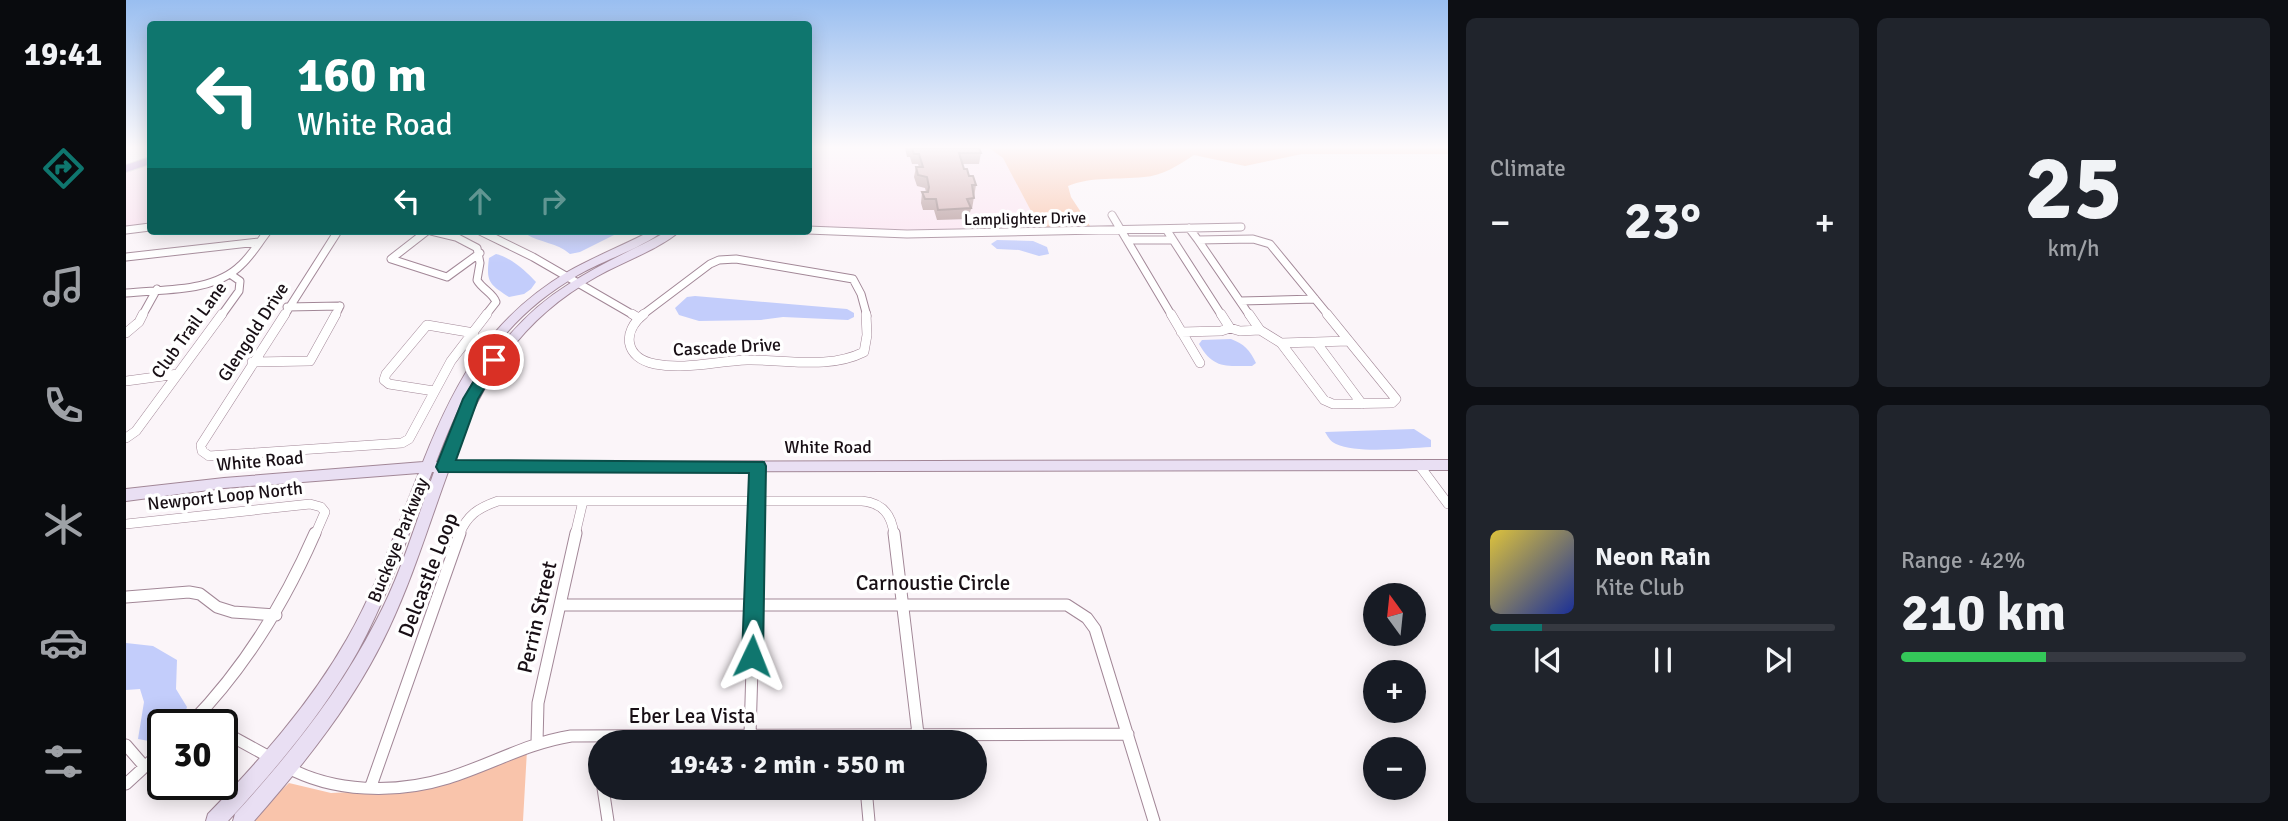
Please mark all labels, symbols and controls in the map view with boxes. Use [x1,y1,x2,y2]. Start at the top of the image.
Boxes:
text: 19:41 [24,35,102,74]
text: 160 m [297,45,427,105]
icon: left [182,49,273,140]
text: White Road [297,105,453,144]
text: 25 [2024,132,2123,245]
icon: directions [39,144,88,193]
text: Climate [1490,154,1566,183]
icon: left [388,182,426,220]
icon: ahead [461,182,499,220]
icon: right [534,182,572,220]
text: 23° [1624,189,1701,253]
text: − [1490,199,1511,246]
text: + [1814,199,1835,246]
street label: Lamplighter Drive [964,208,1086,230]
text: km/h [2047,234,2100,263]
icon: music [39,262,88,311]
street label: Club Trail Lane [147,277,231,383]
street label: Glengold Drive [213,278,293,386]
pin [464,330,524,390]
street label: Cascade Drive [672,333,782,361]
icon: arrive [475,341,513,379]
icon: phone [39,381,88,430]
street label: White Road [784,436,872,458]
street label: White Road [215,446,305,476]
street label: Buckeye Parkway [363,474,433,606]
street label: Newport Loop North [146,477,304,515]
icon: climate [39,500,88,549]
street label: Delcastle Loop [392,509,464,641]
text: Neon Rain [1595,541,1711,573]
text: Range · 42% [1901,546,2025,575]
street label: Perrin Street [511,558,563,676]
street label: Carnoustie Circle [856,570,1010,596]
text: Kite Club [1595,573,1684,602]
text: 210 km [1901,581,2066,645]
north arrow [1363,583,1426,646]
map controls [1363,583,1426,800]
icon: car [39,618,88,667]
position arrow [715,619,789,693]
icon: previous [1529,641,1567,679]
icon: pause [1644,641,1682,679]
icon: next [1759,641,1797,679]
button: + [1363,660,1426,723]
street label: Eber Lea Vista [629,703,755,729]
speed limit sign: 30 [147,709,238,800]
icon: filters [39,737,88,786]
button: − [1363,737,1426,800]
text: 19:43 · 2 min · 550 m [670,749,905,781]

